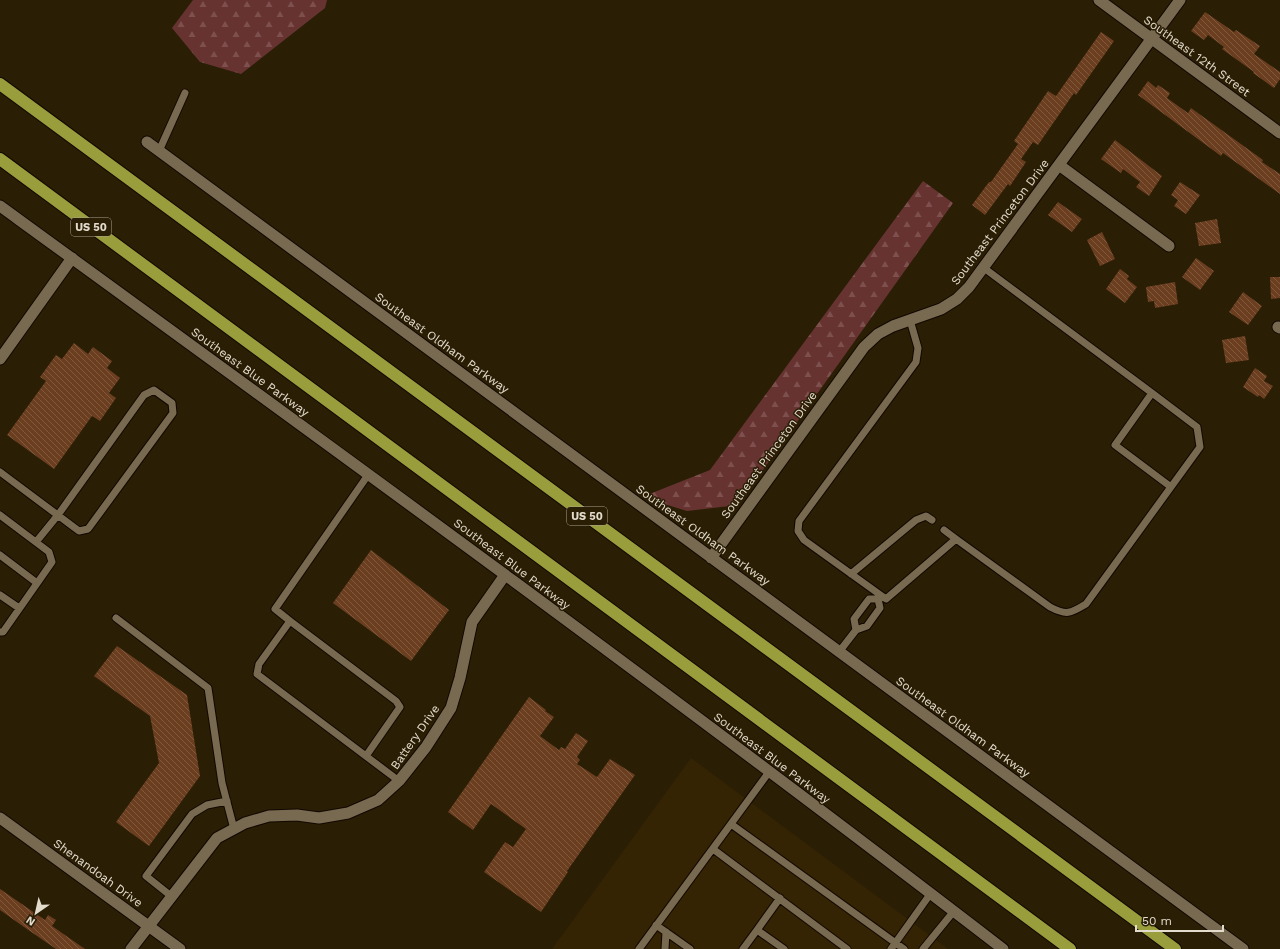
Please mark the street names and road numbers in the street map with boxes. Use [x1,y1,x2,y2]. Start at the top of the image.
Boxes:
street label: Southeast 12th Street [1141,13,1253,99]
street label: Southeast Princeton Drive [948,156,1052,288]
road number: US 50 [71,218,111,236]
street label: Southeast Oldham Parkway [372,290,512,397]
street label: Southeast Blue Parkway [188,325,312,420]
street label: Southeast Princeton Drive [718,389,820,521]
street label: Southeast Oldham Parkway [633,482,773,589]
road number: US 50 [567,507,607,525]
street label: Southeast Blue Parkway [451,516,574,613]
street label: Southeast Oldham Parkway [893,674,1033,781]
street label: Battery Drive [388,702,442,772]
street label: Southeast Blue Parkway [711,710,834,807]
street label: Shenandoah Drive [51,836,145,910]

